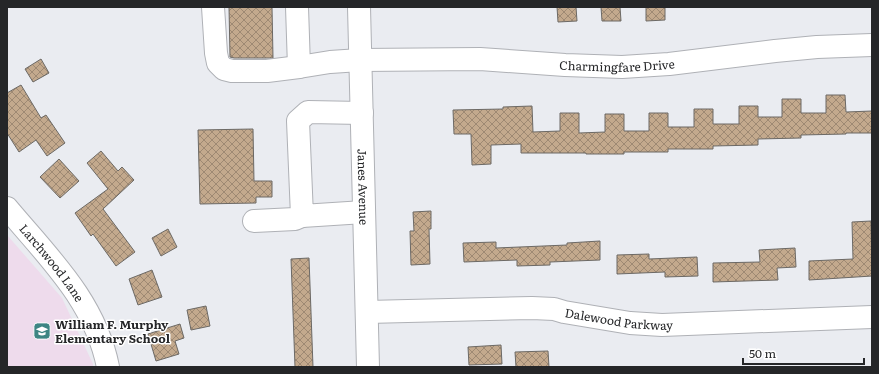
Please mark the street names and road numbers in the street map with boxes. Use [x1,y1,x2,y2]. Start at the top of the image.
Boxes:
street label: Charmingfare Drive [559,54,676,76]
street label: Janes Avenue [354,148,373,225]
street label: Larchwood Lane [15,220,89,305]
street label: Dalewood Parkway [564,303,673,334]

